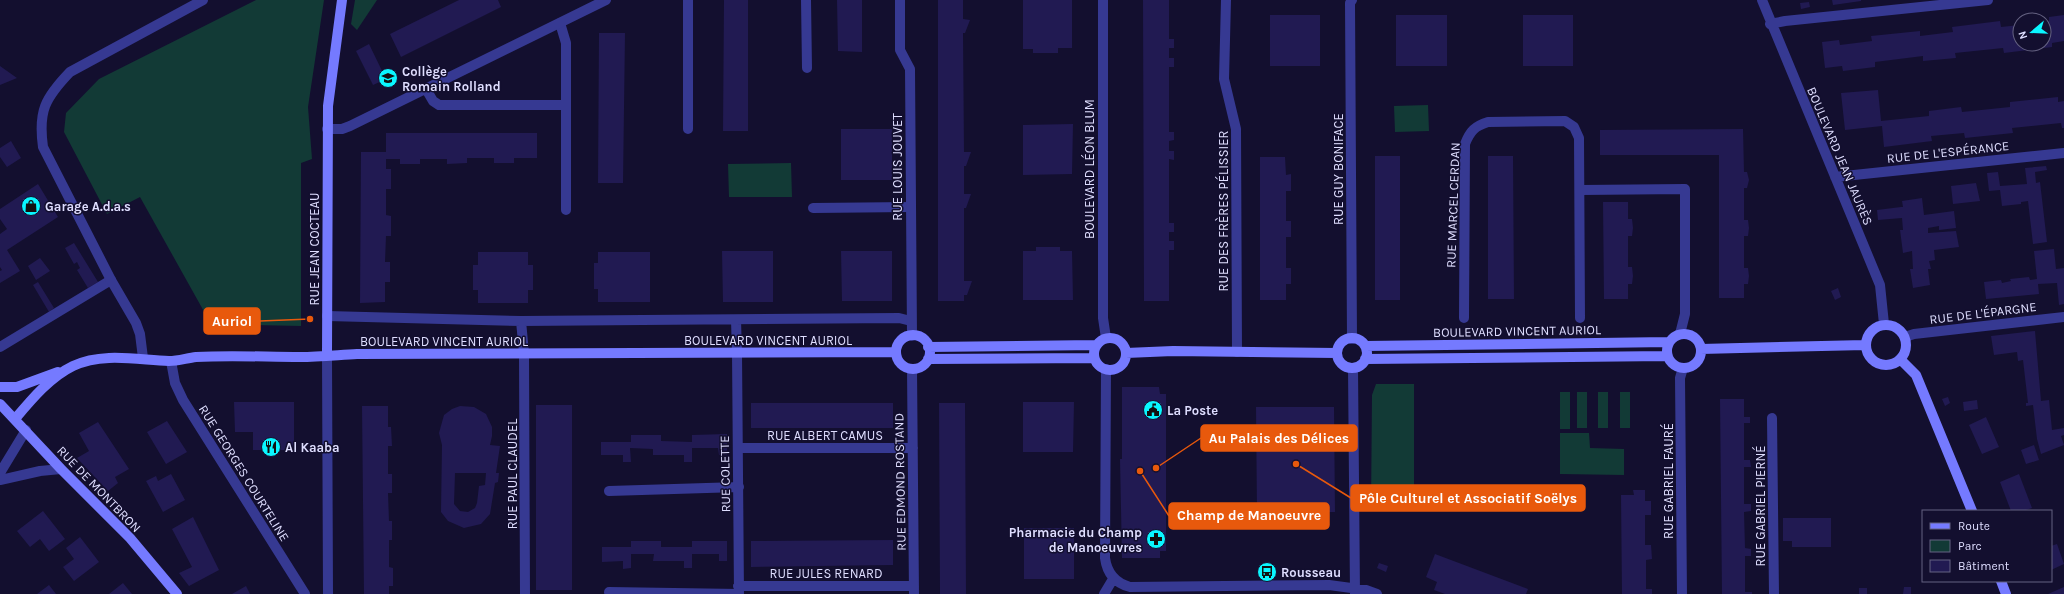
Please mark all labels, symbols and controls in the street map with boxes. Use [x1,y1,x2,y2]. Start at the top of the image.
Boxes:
north arrow [2012,12,2052,52]
text: N [2016,29,2030,41]
place label: Collège Romain Rolland [402,64,501,94]
school or university icon: Collège Romain Rolland [377,67,399,89]
street label: BOULEVARD JEAN JAURÈS [1804,84,1878,227]
street label: BOULEVARD LÉON BLUM [1080,99,1097,239]
street label: RUE LOUIS JOUVET [890,113,905,221]
street label: RUE GUY BONIFACE [1331,113,1346,225]
street label: RUE DES FRÈRES PÉLISSIER [1214,131,1231,291]
street label: RUE DE L'ESPÉRANCE [1886,136,2010,166]
street label: RUE MARCEL CERDAN [1443,142,1463,268]
street label: RUE JEAN COCTEAU [307,193,322,305]
shop icon: Garage A.d.a.s [20,195,42,217]
place label: Garage A.d.a.s [45,199,131,214]
street label: RUE DE L'ÉPARGNE [1928,297,2037,327]
callout: Auriol [204,308,260,334]
text: Auriol [212,313,252,330]
street label: BOULEVARD VINCENT AURIOL [1433,322,1601,340]
street label: BOULEVARD VINCENT AURIOL [684,333,852,348]
street label: BOULEVARD VINCENT AURIOL [360,334,528,349]
public building icon: La Poste [1142,399,1164,421]
street label: RUE GEORGES COURTELINE [196,402,292,544]
place label: La Poste [1167,403,1218,418]
street label: RUE EDMOND ROSTAND [891,413,909,551]
street label: RUE PAUL CLAUDEL [505,419,520,529]
street label: RUE GABRIEL FAURÉ [1659,423,1676,539]
callout: Au Palais des Délices [1201,425,1357,451]
street label: RUE ALBERT CAMUS [767,428,883,443]
text: Au Palais des Délices [1209,430,1349,447]
street label: RUE COLETTE [717,435,733,513]
restaurant icon: Al Kaaba [260,436,282,458]
place label: Al Kaaba [285,440,340,455]
street label: RUE DE MONTBRON [54,443,144,535]
street label: RUE GABRIEL PIERNÉ [1751,445,1768,567]
callout: Pôle Culturel et Associatif Soëlys [1351,485,1585,511]
text: Pôle Culturel et Associatif Soëlys [1359,490,1577,507]
callout: Champ de Manoeuvre [1169,503,1329,529]
text: Champ de Manoeuvre [1177,507,1321,524]
legend [1922,510,2052,582]
text: Route [1958,519,1990,533]
place label: Pharmacie du Champ de Manoeuvres [1009,525,1142,555]
pharmacy icon: Pharmacie du Champ de Manoeuvres [1145,528,1167,550]
text: Parc [1958,539,1982,553]
text: Bâtiment [1958,559,2010,573]
bus stop icon: Rousseau [1256,561,1278,583]
place label: Rousseau [1281,565,1341,580]
street label: RUE JULES RENARD [769,566,883,581]

